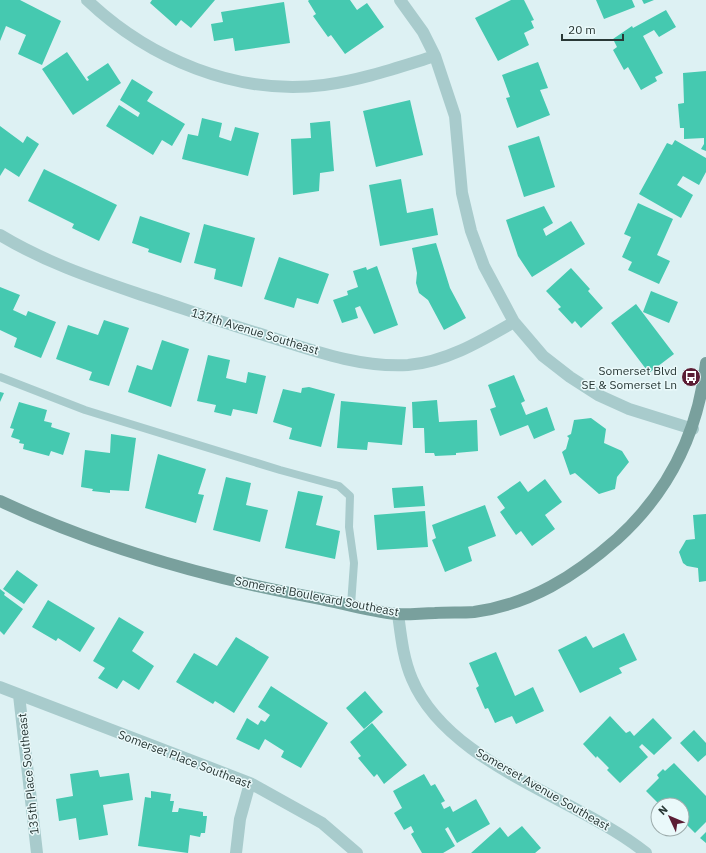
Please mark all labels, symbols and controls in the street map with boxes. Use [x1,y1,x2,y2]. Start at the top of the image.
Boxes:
scale bar [562,16,623,42]
text: 20 m [568,22,596,37]
street label: 137th Avenue Southeast [189,304,321,358]
place label: Somerset Blvd SE & Somerset Ln [582,363,677,392]
bus stop icon: Somerset Blvd SE & Somerset Ln [680,366,702,388]
street label: Somerset Boulevard Southeast [234,573,400,619]
street label: 135th Place Southeast [14,712,42,836]
street label: Somerset Place Southeast [116,727,254,791]
street label: Somerset Avenue Southeast [473,744,613,834]
north arrow [650,797,690,837]
text: N [655,802,671,818]

